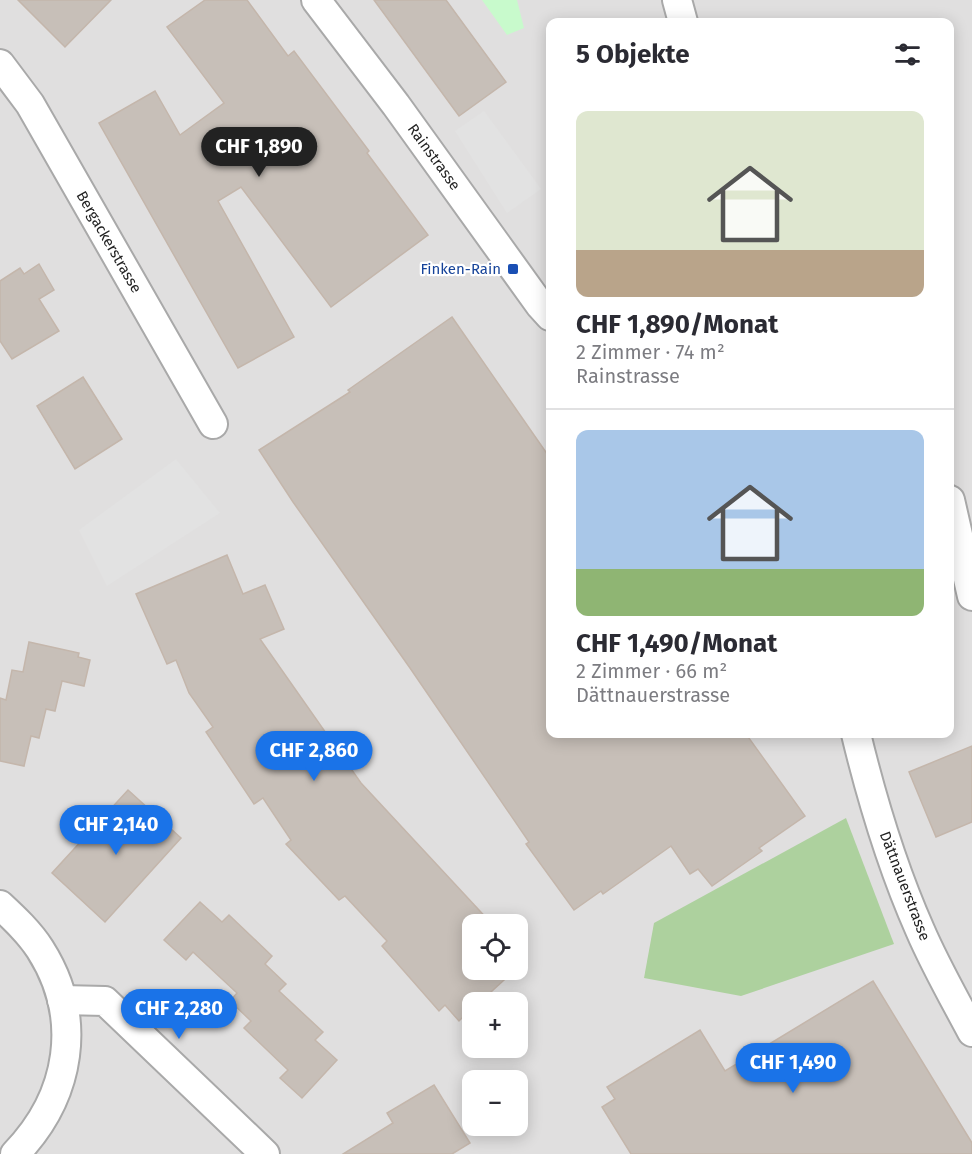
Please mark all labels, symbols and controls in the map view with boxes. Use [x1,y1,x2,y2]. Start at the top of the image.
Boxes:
icon: filters [891,38,924,71]
text: 5 Objekte [576,39,690,70]
street label: Rainstrasse [404,120,464,194]
pin: CHF 1,890 [190,127,328,178]
text: CHF 1,890 [215,134,303,158]
icon: home [696,150,804,258]
street label: Bergackerstrasse [73,188,145,296]
place label: Finken-Rain [420,260,501,278]
marker: Finken-Rain [506,262,520,276]
text: CHF 1,890/Monat [576,309,778,340]
text: 2 Zimmer · 74 m² [576,340,725,364]
text: Rainstrasse [576,364,680,388]
icon: home [696,469,804,577]
text: CHF 1,490/Monat [576,628,777,659]
text: 2 Zimmer · 66 m² [576,659,727,683]
text: Dättnauerstrasse [576,683,730,707]
pin: CHF 2,860 [245,731,383,782]
text: CHF 2,860 [269,738,359,762]
pin: CHF 2,140 [47,805,185,856]
text: CHF 2,140 [74,812,158,836]
street label: Dättnauerstrasse [876,829,934,943]
map controls [462,914,528,1136]
button: locate [462,914,528,980]
pin: CHF 2,280 [110,989,248,1040]
button: + [462,992,528,1058]
text: CHF 2,280 [135,996,223,1020]
pin: CHF 1,490 [724,1043,862,1094]
text: CHF 1,490 [750,1050,836,1074]
button: − [462,1070,528,1136]

